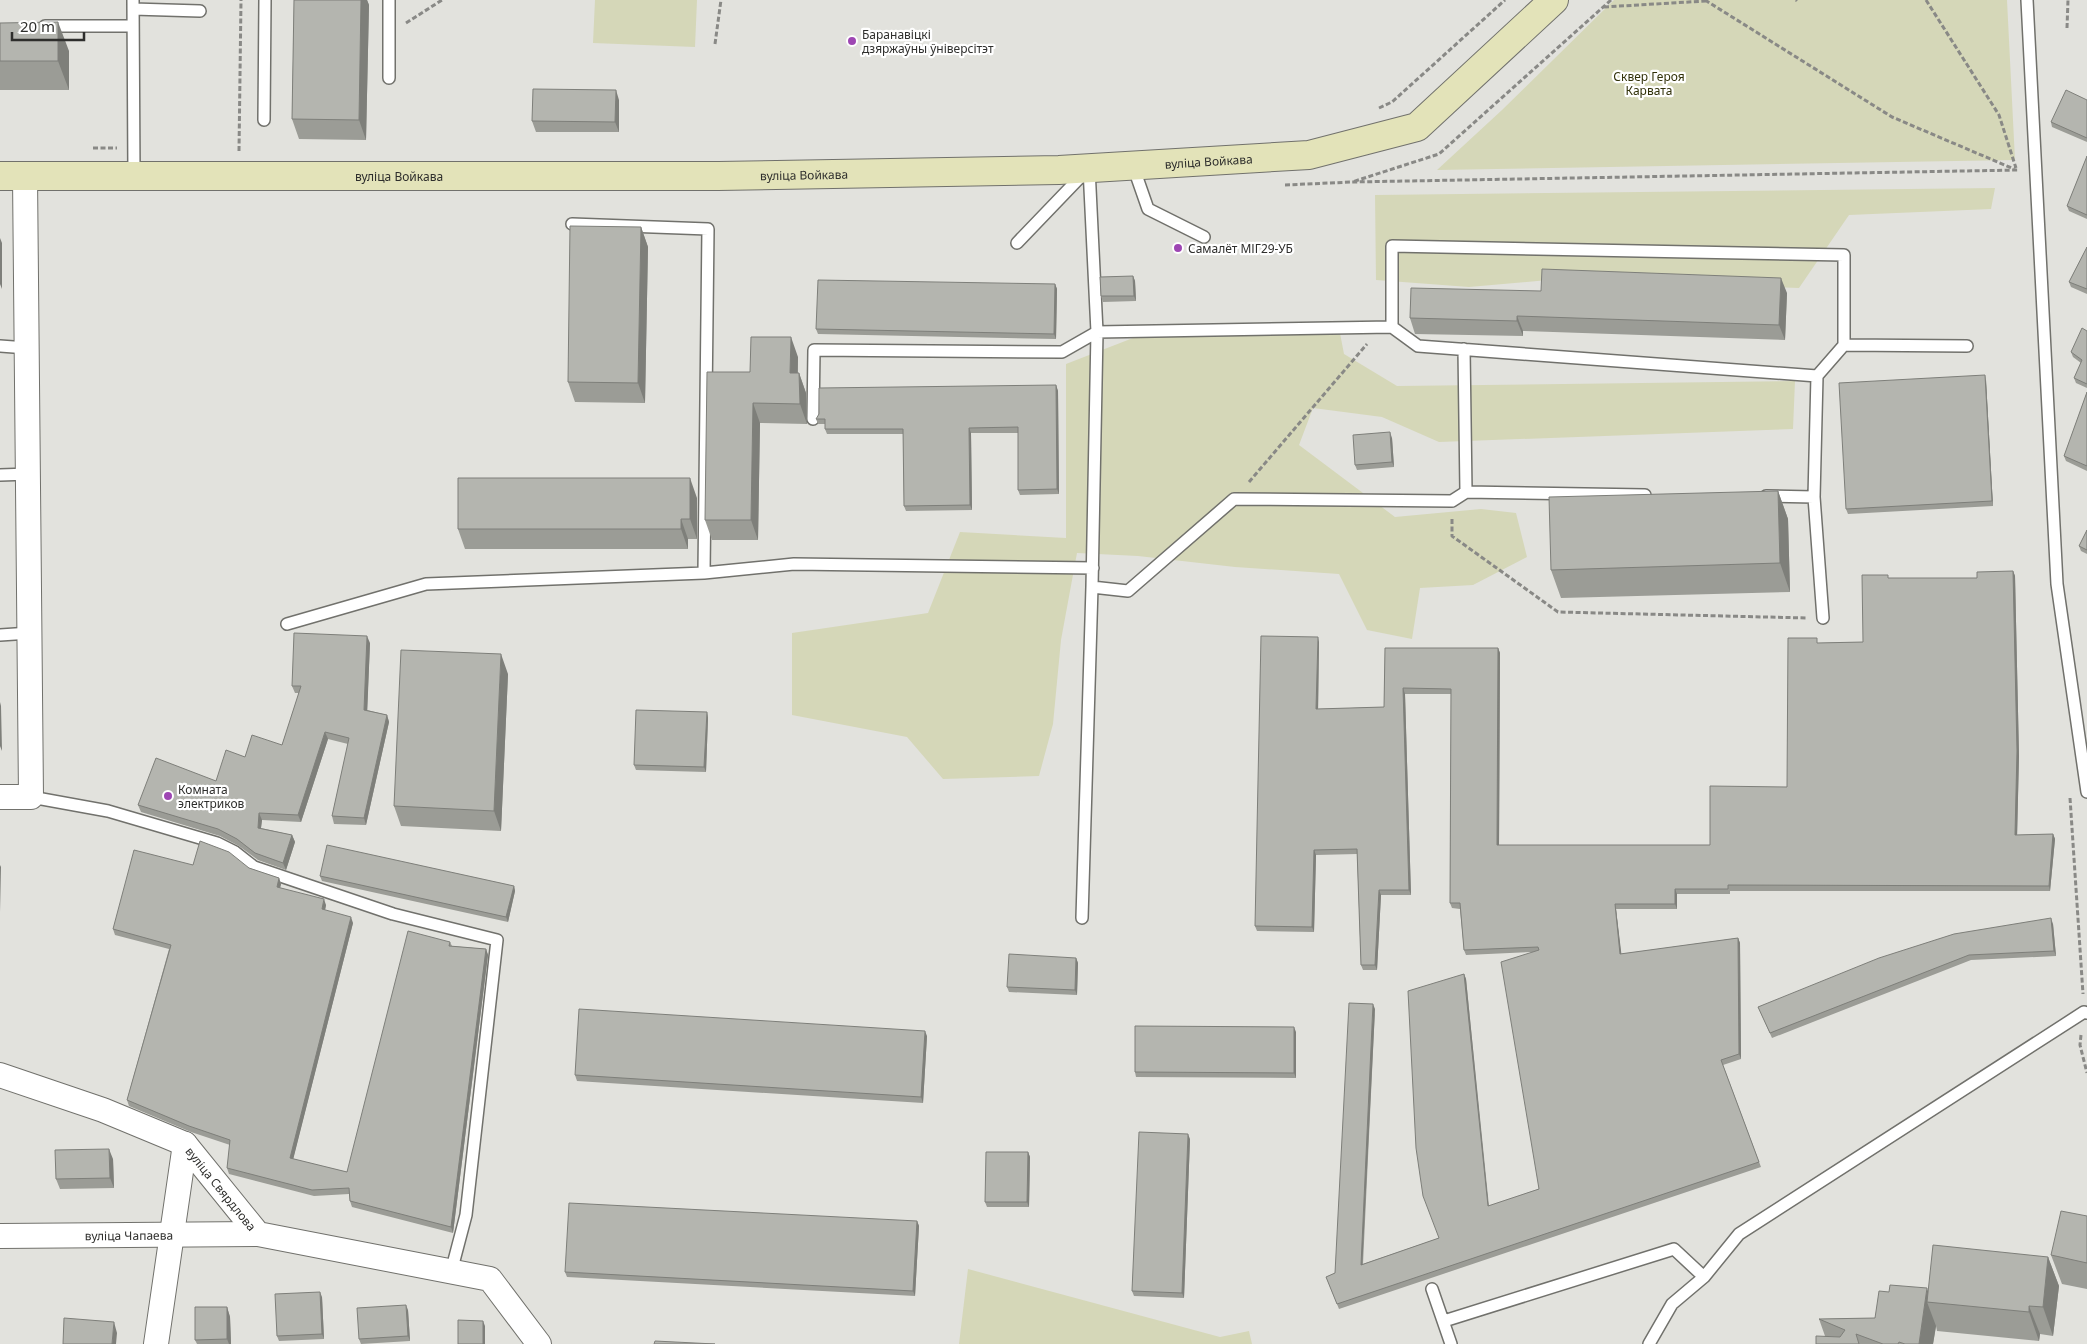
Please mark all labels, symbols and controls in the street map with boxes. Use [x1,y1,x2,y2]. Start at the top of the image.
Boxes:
scale bar [12,10,85,42]
text: 20 m [20,16,55,36]
place label: Баранавіцкі дзяржаўны ўніверсітэт [862,26,994,57]
marker: Баранавіцкі дзяржаўны ўніверсітэт [846,35,858,47]
park label: Сквер Героя Карвата [1613,68,1685,99]
street label: вуліца Войкава [1164,150,1253,172]
street label: вуліца Войкава [760,165,848,184]
street label: вуліца Войкава [355,168,443,185]
place label: Самалёт МІГ29-УБ [1188,240,1293,257]
marker: Самалёт МІГ29-УБ [1172,242,1184,254]
place label: Комната электриков [178,781,245,812]
marker: Комната электриков [162,790,174,802]
street label: вуліца Свярдлова [182,1143,260,1234]
street label: вуліца Чапаева [85,1226,173,1244]

